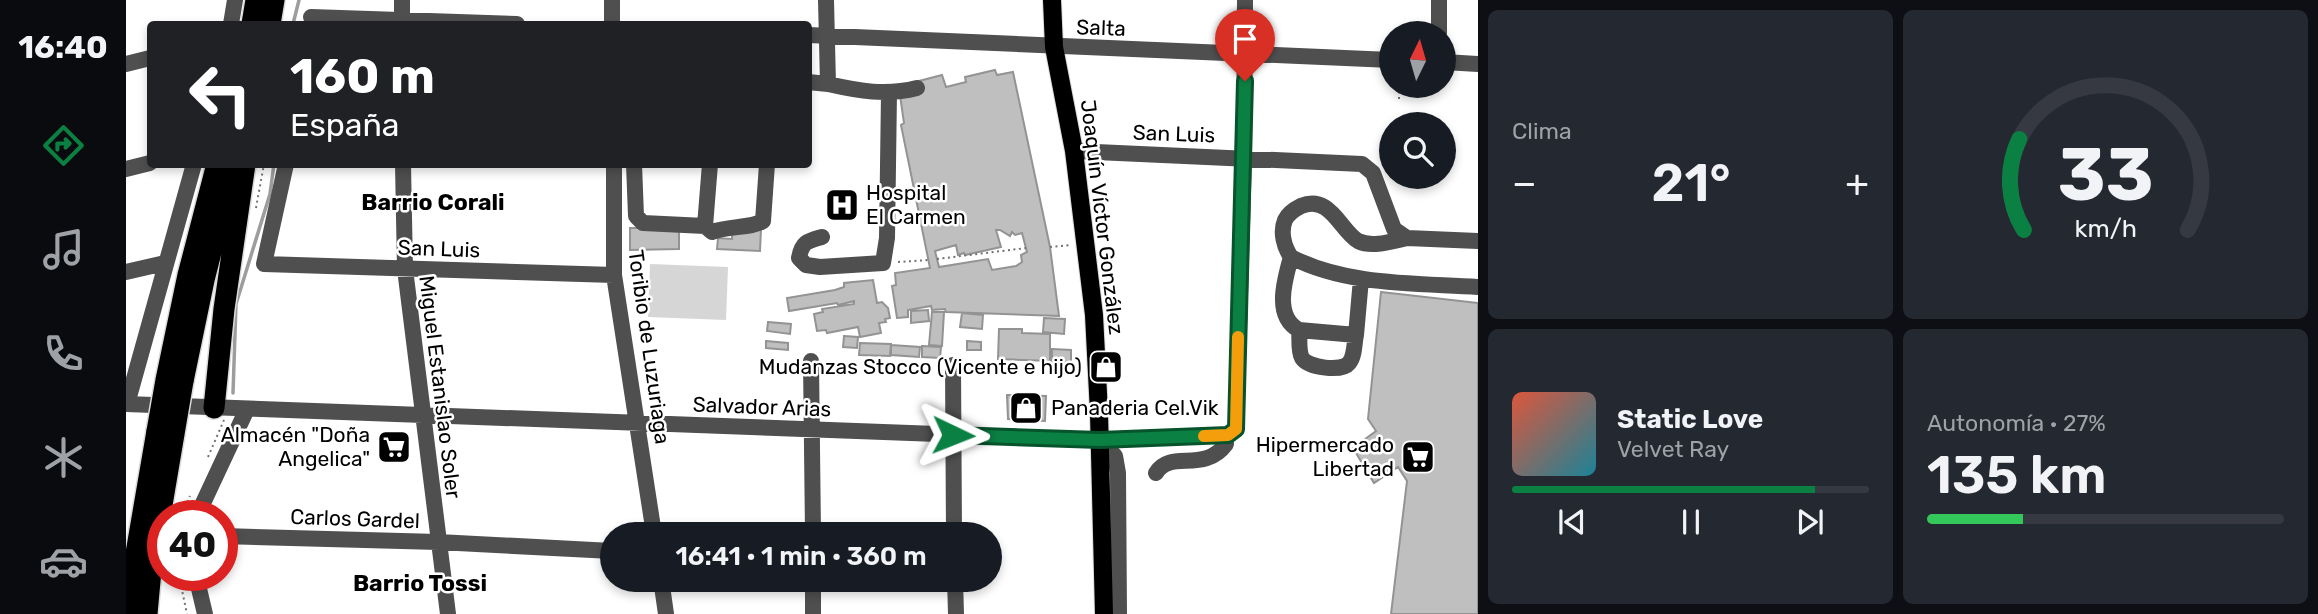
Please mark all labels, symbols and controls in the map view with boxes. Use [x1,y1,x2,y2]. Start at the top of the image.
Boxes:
pin [1215,9,1275,81]
street label: Salta [1076,14,1126,41]
icon: arrive [1226,20,1264,58]
north arrow [1379,21,1456,98]
map controls [1379,21,1456,189]
text: 16:40 [18,28,108,66]
text: 160 m [290,47,435,105]
icon: left [175,49,266,140]
street label: Joaquín Víctor González [1076,98,1129,336]
text: España [290,106,400,144]
button: search [1379,112,1456,189]
text: Clima [1512,117,1572,145]
street label: San Luis [1132,120,1216,147]
icon: directions [39,121,88,170]
text: 33 [2058,133,2153,219]
text: 21° [1652,152,1730,214]
text: − [1512,160,1537,206]
text: + [1845,160,1869,206]
place label: Hospital El Carmen [866,180,966,229]
hospital icon: Hospital El Carmen [823,186,861,224]
district label: Barrio Corali [361,188,505,216]
text: km/h [2074,214,2137,243]
icon: music [39,225,88,274]
street label: San Luis [397,235,481,262]
street label: Toribio de Luzuriaga [623,248,675,446]
street label: Miguel Estanislao Soler [414,274,467,500]
icon: phone [39,329,88,378]
shop icon: Mudanzas Stocco (Vicente e hijo) [1087,348,1125,386]
place label: Mudanzas Stocco (Vicente e hijo) [759,354,1082,379]
shop icon: Panaderia Cel.Vik [1007,389,1045,427]
street label: Salvador Arias [692,392,832,421]
place label: Panaderia Cel.Vik [1051,395,1219,420]
position arrow [916,398,990,472]
text: Static Love [1617,404,1763,435]
text: Autonomía · 27% [1927,409,2106,437]
place label: Almacén "Doña Angelica" [221,422,370,471]
supermarket icon: Almacén "Doña Angelica" [375,428,413,466]
place label: Hipermercado Libertad [1256,432,1394,481]
icon: climate [39,433,88,482]
text: Velvet Ray [1617,435,1729,463]
supermarket icon: Hipermercado Libertad [1399,438,1437,476]
text: 135 km [1927,444,2107,506]
speed limit sign: 40 [147,500,238,591]
icon: previous [1553,503,1591,541]
icon: pause [1672,503,1710,541]
icon: next [1791,503,1829,541]
street label: Carlos Gardel [290,504,420,533]
icon: car [39,537,88,586]
text: 16:41 · 1 min · 360 m [675,541,927,572]
district label: Barrio Tossi [353,569,487,597]

